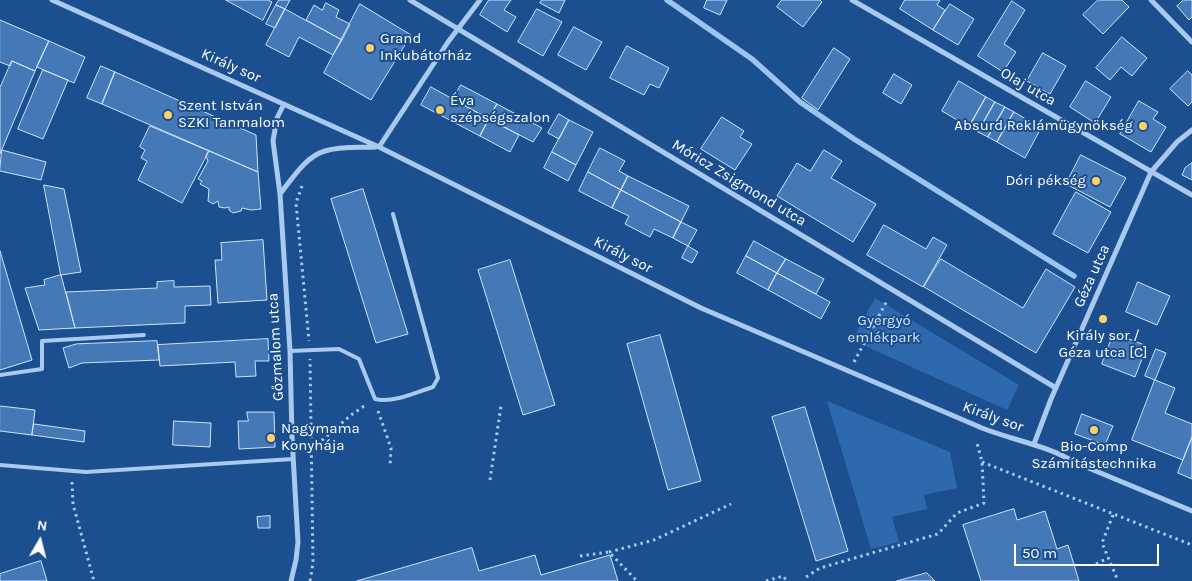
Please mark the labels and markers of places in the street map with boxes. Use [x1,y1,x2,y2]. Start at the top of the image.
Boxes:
place label: Grand Inkubátorház [380,30,472,65]
marker: Grand Inkubátorház [364,42,376,54]
place label: Éva szépségszalon [450,92,550,127]
place label: Szent István SZKI Tanmalom [178,97,285,132]
marker: Éva szépségszalon [434,104,446,116]
marker: Szent István SZKI Tanmalom [162,109,174,121]
place label: Absurd Reklámügynökség [954,117,1133,135]
marker: Absurd Reklámügynökség [1137,120,1149,132]
place label: Dóri pékség [1005,172,1086,190]
marker: Dóri pékség [1090,175,1102,187]
marker: Király sor / Géza utca [C] [1097,313,1109,325]
place label: Király sor / Géza utca [C] [1059,327,1147,362]
place label: Nagymama Konyhája [281,420,360,455]
marker: Bio-Comp Számítástechnika [1088,424,1100,436]
marker: Nagymama Konyhája [265,432,277,444]
place label: Bio-Comp Számítástechnika [1031,438,1157,473]

